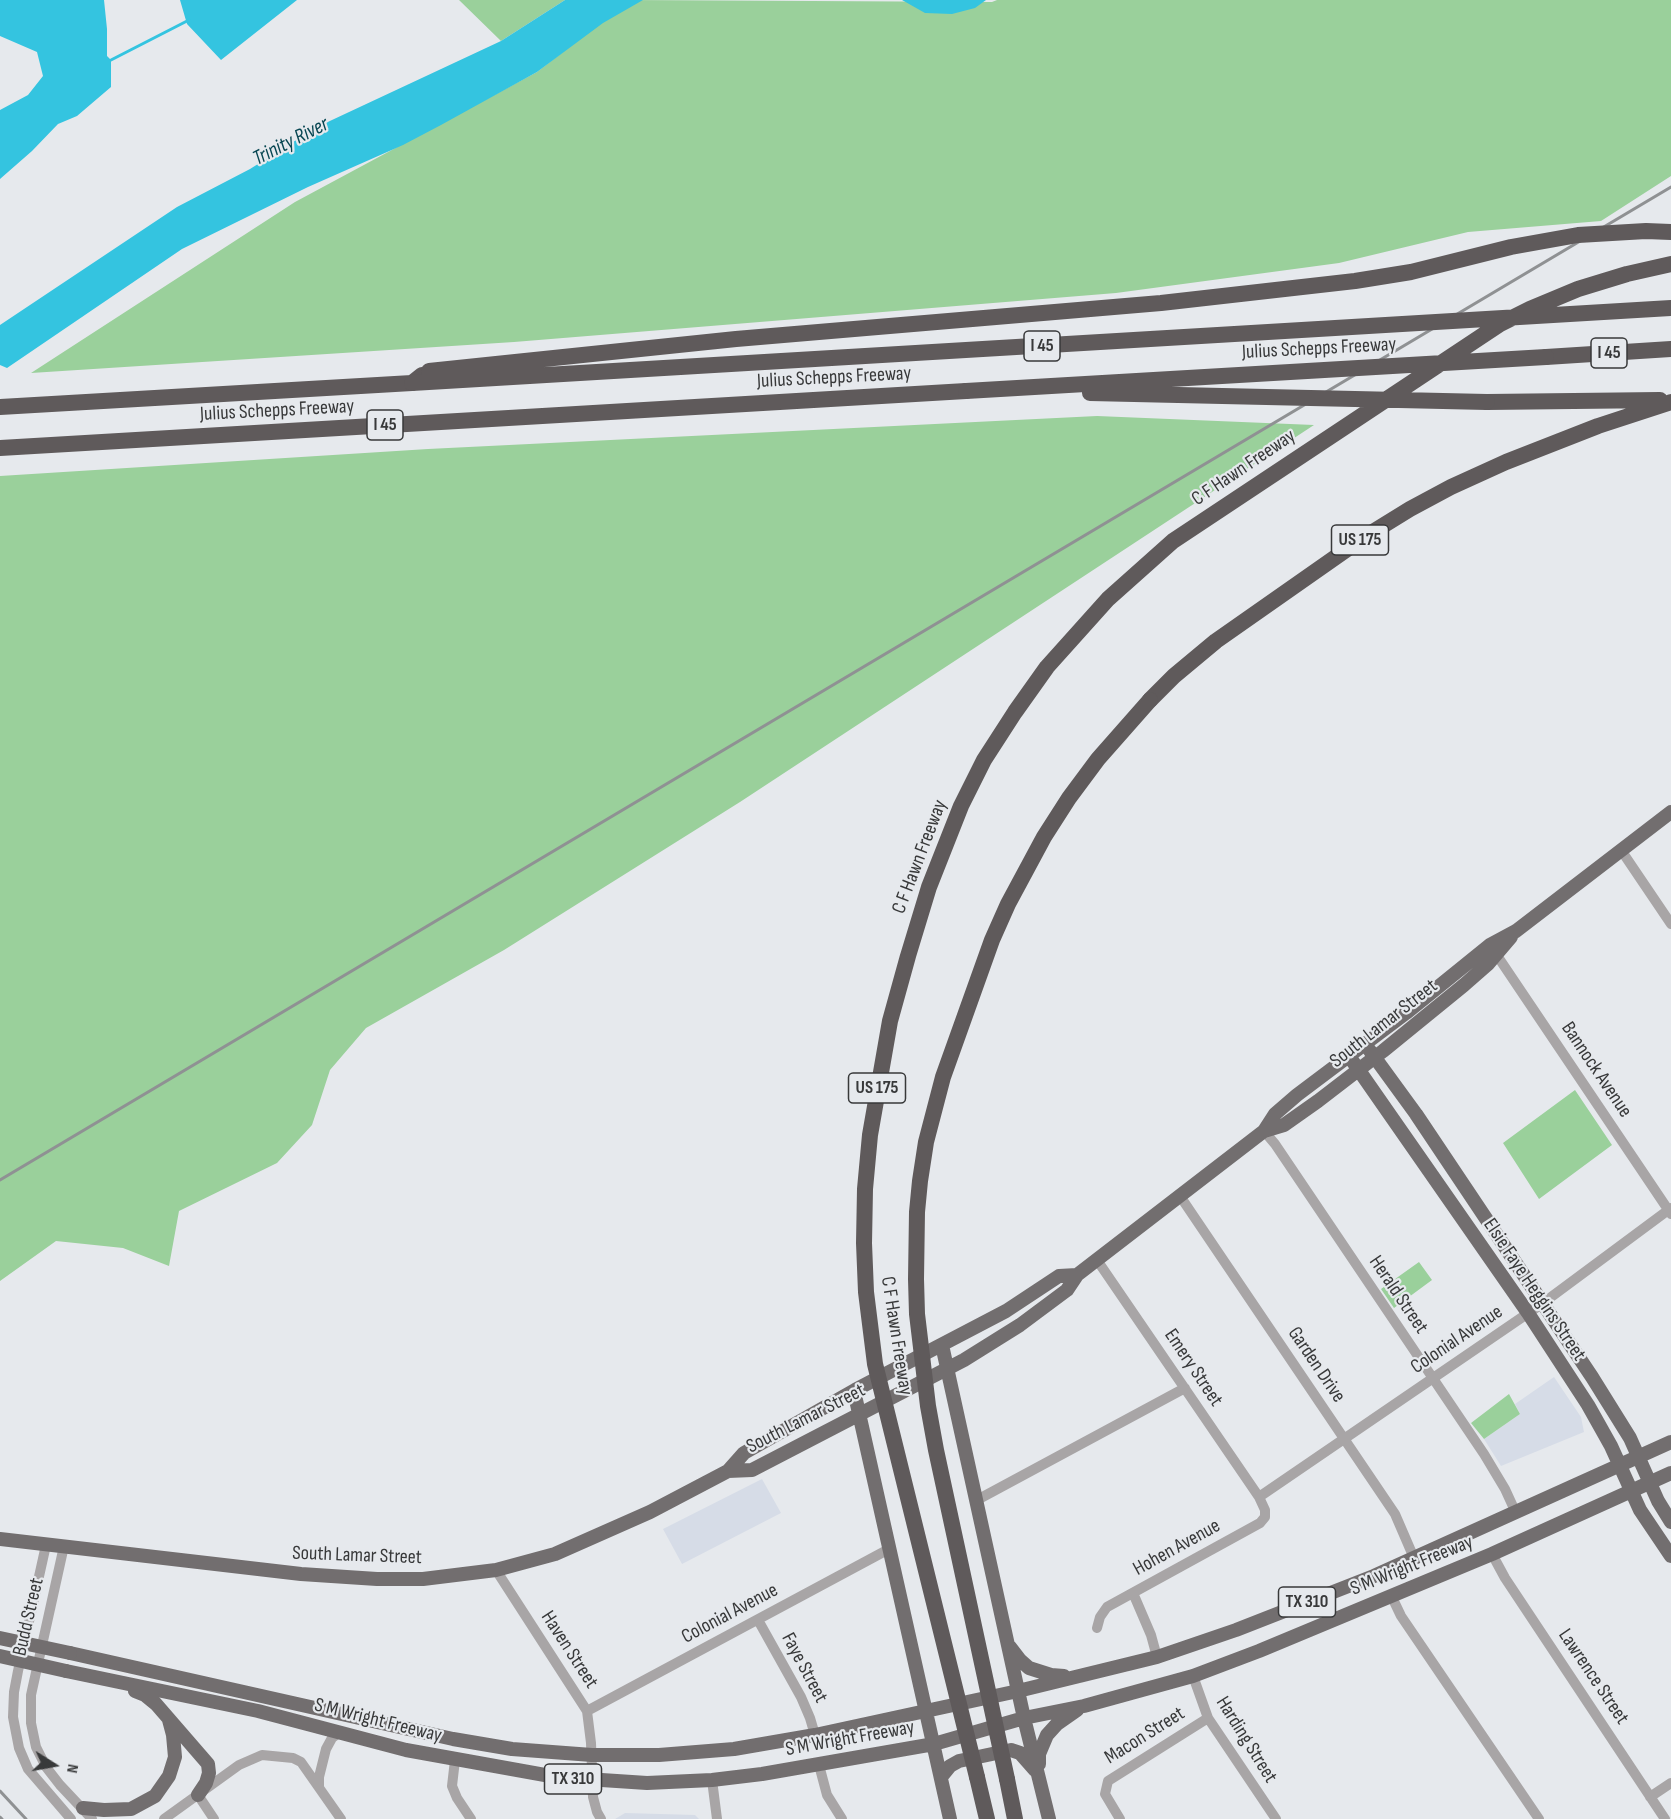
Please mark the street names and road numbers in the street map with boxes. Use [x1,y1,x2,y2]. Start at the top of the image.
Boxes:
road number: I 45 [1024,331,1060,361]
street label: Julius Schepps Freeway [1241,333,1397,365]
road number: I 45 [1591,338,1627,368]
street label: Julius Schepps Freeway [756,362,912,394]
street label: Julius Schepps Freeway [199,395,355,427]
road number: I 45 [367,410,403,440]
street label: C F Hawn Freeway [1188,425,1300,511]
road number: US 175 [1332,525,1388,555]
street label: C F Hawn Freeway [887,797,953,917]
street label: South Lamar Street [1325,975,1443,1073]
street label: Bannock Avenue [1555,1018,1637,1122]
road number: US 175 [848,1073,906,1103]
street label: Elsie Faye Heggins Street [1477,1214,1591,1366]
street label: Herald Street [1363,1251,1433,1339]
street label: C F Hawn Freeway [875,1275,917,1397]
street label: Colonial Avenue [1407,1301,1507,1379]
street label: Garden Drive [1282,1323,1350,1407]
street label: Emery Street [1158,1325,1228,1411]
street label: South Lamar Street [743,1379,869,1459]
street label: Hohen Avenue [1129,1514,1225,1582]
street label: S M Wright Freeway [1347,1530,1477,1602]
street label: South Lamar Street [292,1542,422,1570]
street label: Budd Street [8,1576,50,1658]
street label: Colonial Avenue [678,1579,782,1649]
road number: TX 310 [1278,1587,1336,1617]
street label: Haven Street [535,1607,603,1693]
street label: Lawrence Street [1552,1625,1634,1729]
street label: Faye Street [776,1629,832,1707]
street label: Harding Street [1210,1692,1282,1788]
street label: S M Wright Freeway [312,1694,444,1748]
street label: Macon Street [1101,1702,1189,1770]
street label: S M Wright Freeway [784,1716,916,1762]
road number: TX 310 [544,1764,602,1794]

